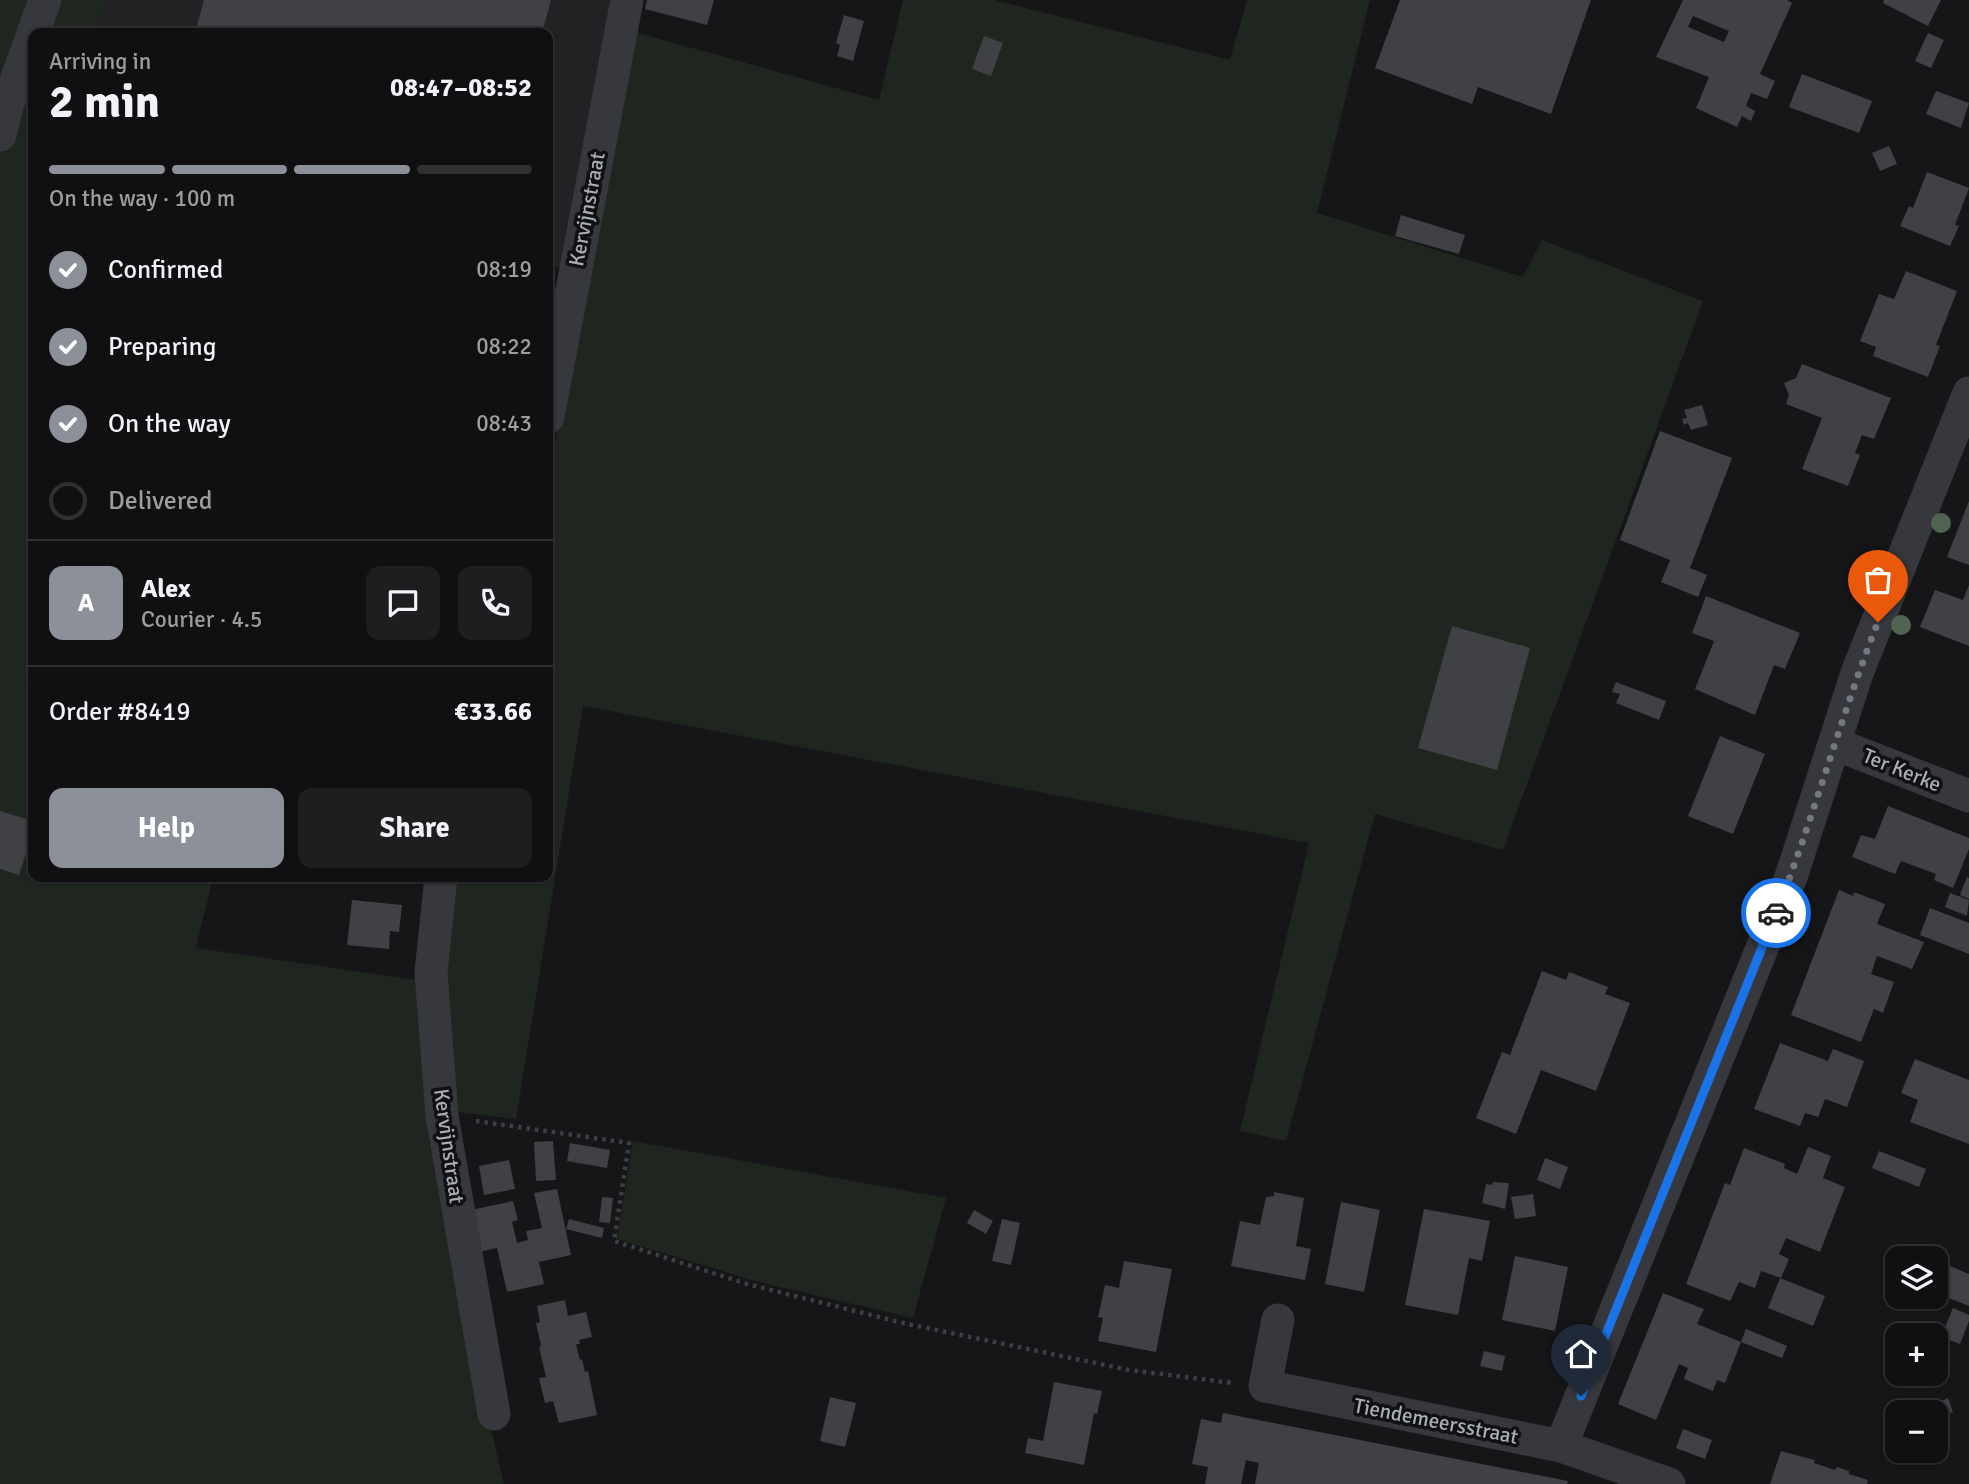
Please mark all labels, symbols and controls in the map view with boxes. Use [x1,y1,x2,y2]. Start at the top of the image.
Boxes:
text: Arriving in [49,47,151,76]
text: 08:47–08:52 [390,72,532,104]
text: 2 min [49,74,160,130]
street label: Kervijnstraat [563,150,611,268]
text: On the way · 100 m [49,184,235,213]
icon: check [49,251,87,289]
text: Confirmed [108,254,223,286]
text: 08:19 [476,255,532,284]
icon: check [49,328,87,366]
text: Preparing [108,331,216,363]
text: 08:22 [476,332,532,361]
icon: check [49,405,87,443]
text: On the way [108,408,231,440]
text: 08:43 [476,409,532,438]
text: Delivered [108,485,213,517]
pin [1848,550,1908,622]
icon: bag [1859,561,1897,599]
button: chat [366,566,440,640]
button: phone [458,566,532,640]
text: Alex [141,573,191,605]
text: A [78,587,94,619]
text: Courier · 4.5 [141,605,262,634]
text: Order #8419 [49,696,190,728]
text: €33.66 [454,696,532,728]
street label: Ter Kerke [1859,742,1945,798]
button: Help [49,788,284,868]
button: Share [298,788,532,868]
courier [1741,878,1811,948]
icon: car [1757,894,1795,932]
street label: Kervijnstraat [428,1087,470,1205]
map controls [1885,1246,1948,1463]
button: layers [1885,1246,1948,1309]
button: + [1885,1323,1948,1386]
pin [1551,1324,1611,1396]
icon: home [1562,1335,1600,1373]
street label: Tiendemeersstraat [1352,1392,1520,1450]
button: − [1885,1400,1948,1463]

